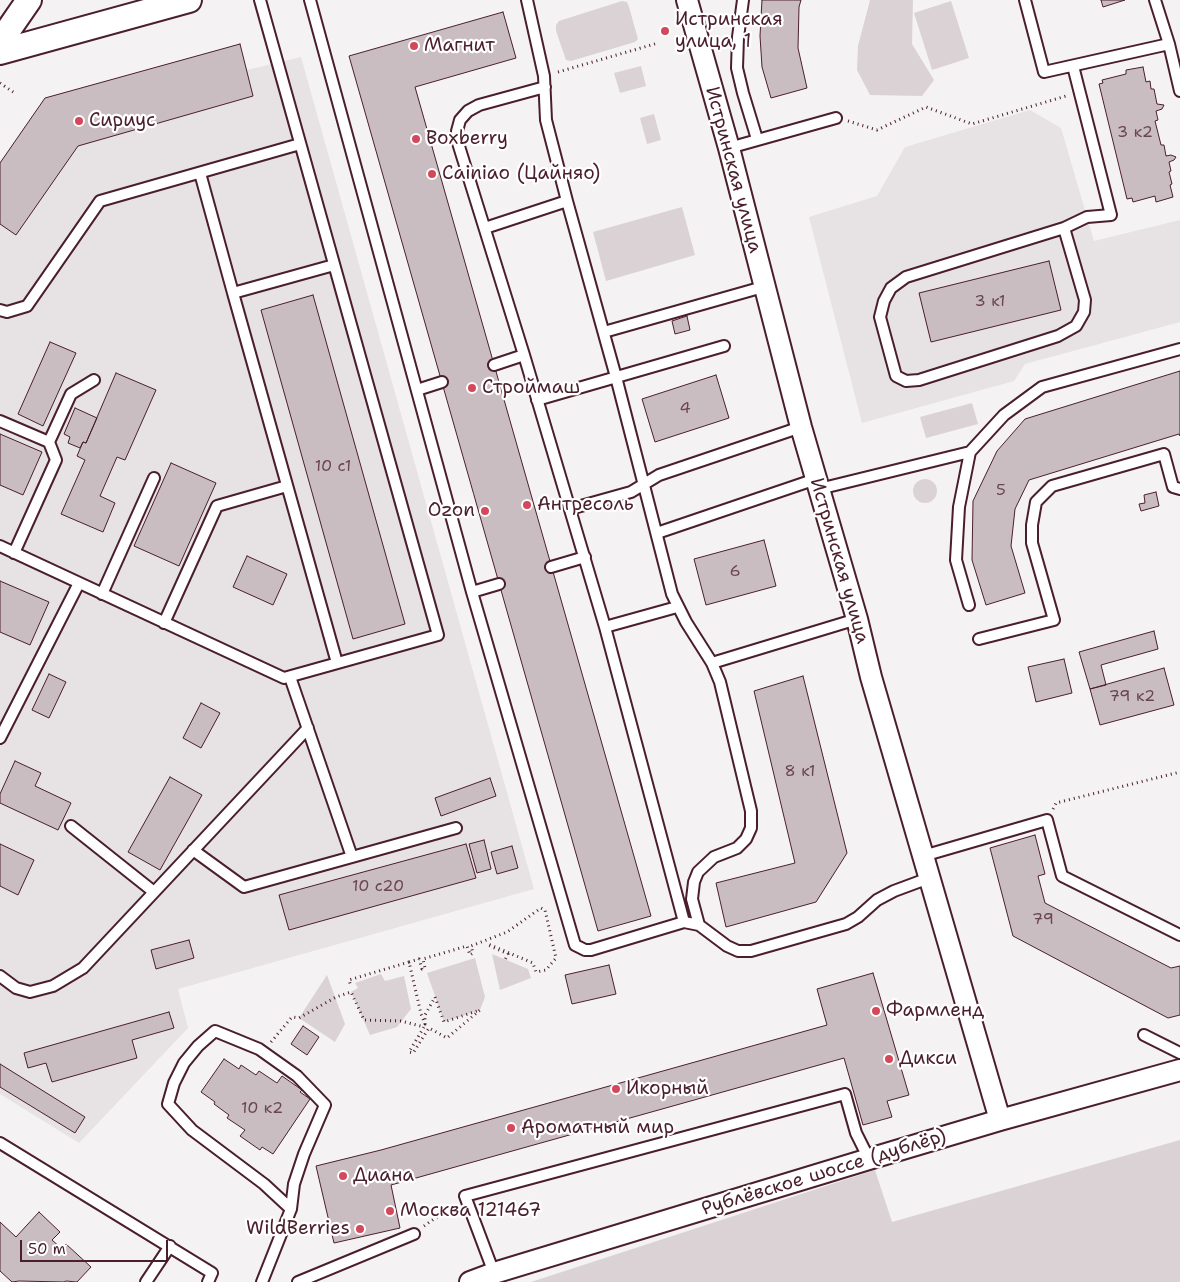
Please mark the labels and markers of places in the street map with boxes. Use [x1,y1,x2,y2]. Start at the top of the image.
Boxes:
place label: Истринская улица, 1 [675,9,783,53]
marker: Истринская улица, 1 [659,25,671,37]
place label: Магнит [424,35,495,57]
marker: Магнит [408,40,420,52]
place label: Сириус [89,110,156,132]
marker: Сириус [73,115,85,127]
place label: Boxberry [426,128,508,150]
marker: Boxberry [410,133,422,145]
place label: Cainiao (Цайняо) [442,163,600,185]
marker: Cainiao (Цайняо) [426,168,438,180]
place label: Строймаш [482,377,580,399]
marker: Строймаш [466,382,478,394]
place label: Антресоль [537,494,634,516]
marker: Антресоль [521,499,533,511]
place label: Ozon [428,500,475,522]
marker: Ozon [479,505,491,517]
place label: Фармленд [886,1000,984,1022]
marker: Фармленд [870,1005,882,1017]
place label: Дикси [899,1048,957,1070]
marker: Дикси [883,1053,895,1065]
place label: Икорный [626,1078,709,1100]
marker: Икорный [610,1083,622,1095]
place label: Ароматный мир [521,1117,674,1139]
marker: Ароматный мир [505,1122,517,1134]
place label: Диана [353,1165,414,1187]
marker: Диана [337,1170,349,1182]
place label: Москва 121467 [400,1200,541,1222]
marker: Москва 121467 [384,1205,396,1217]
place label: WildBerries [246,1218,350,1240]
marker: WildBerries [354,1223,366,1235]

